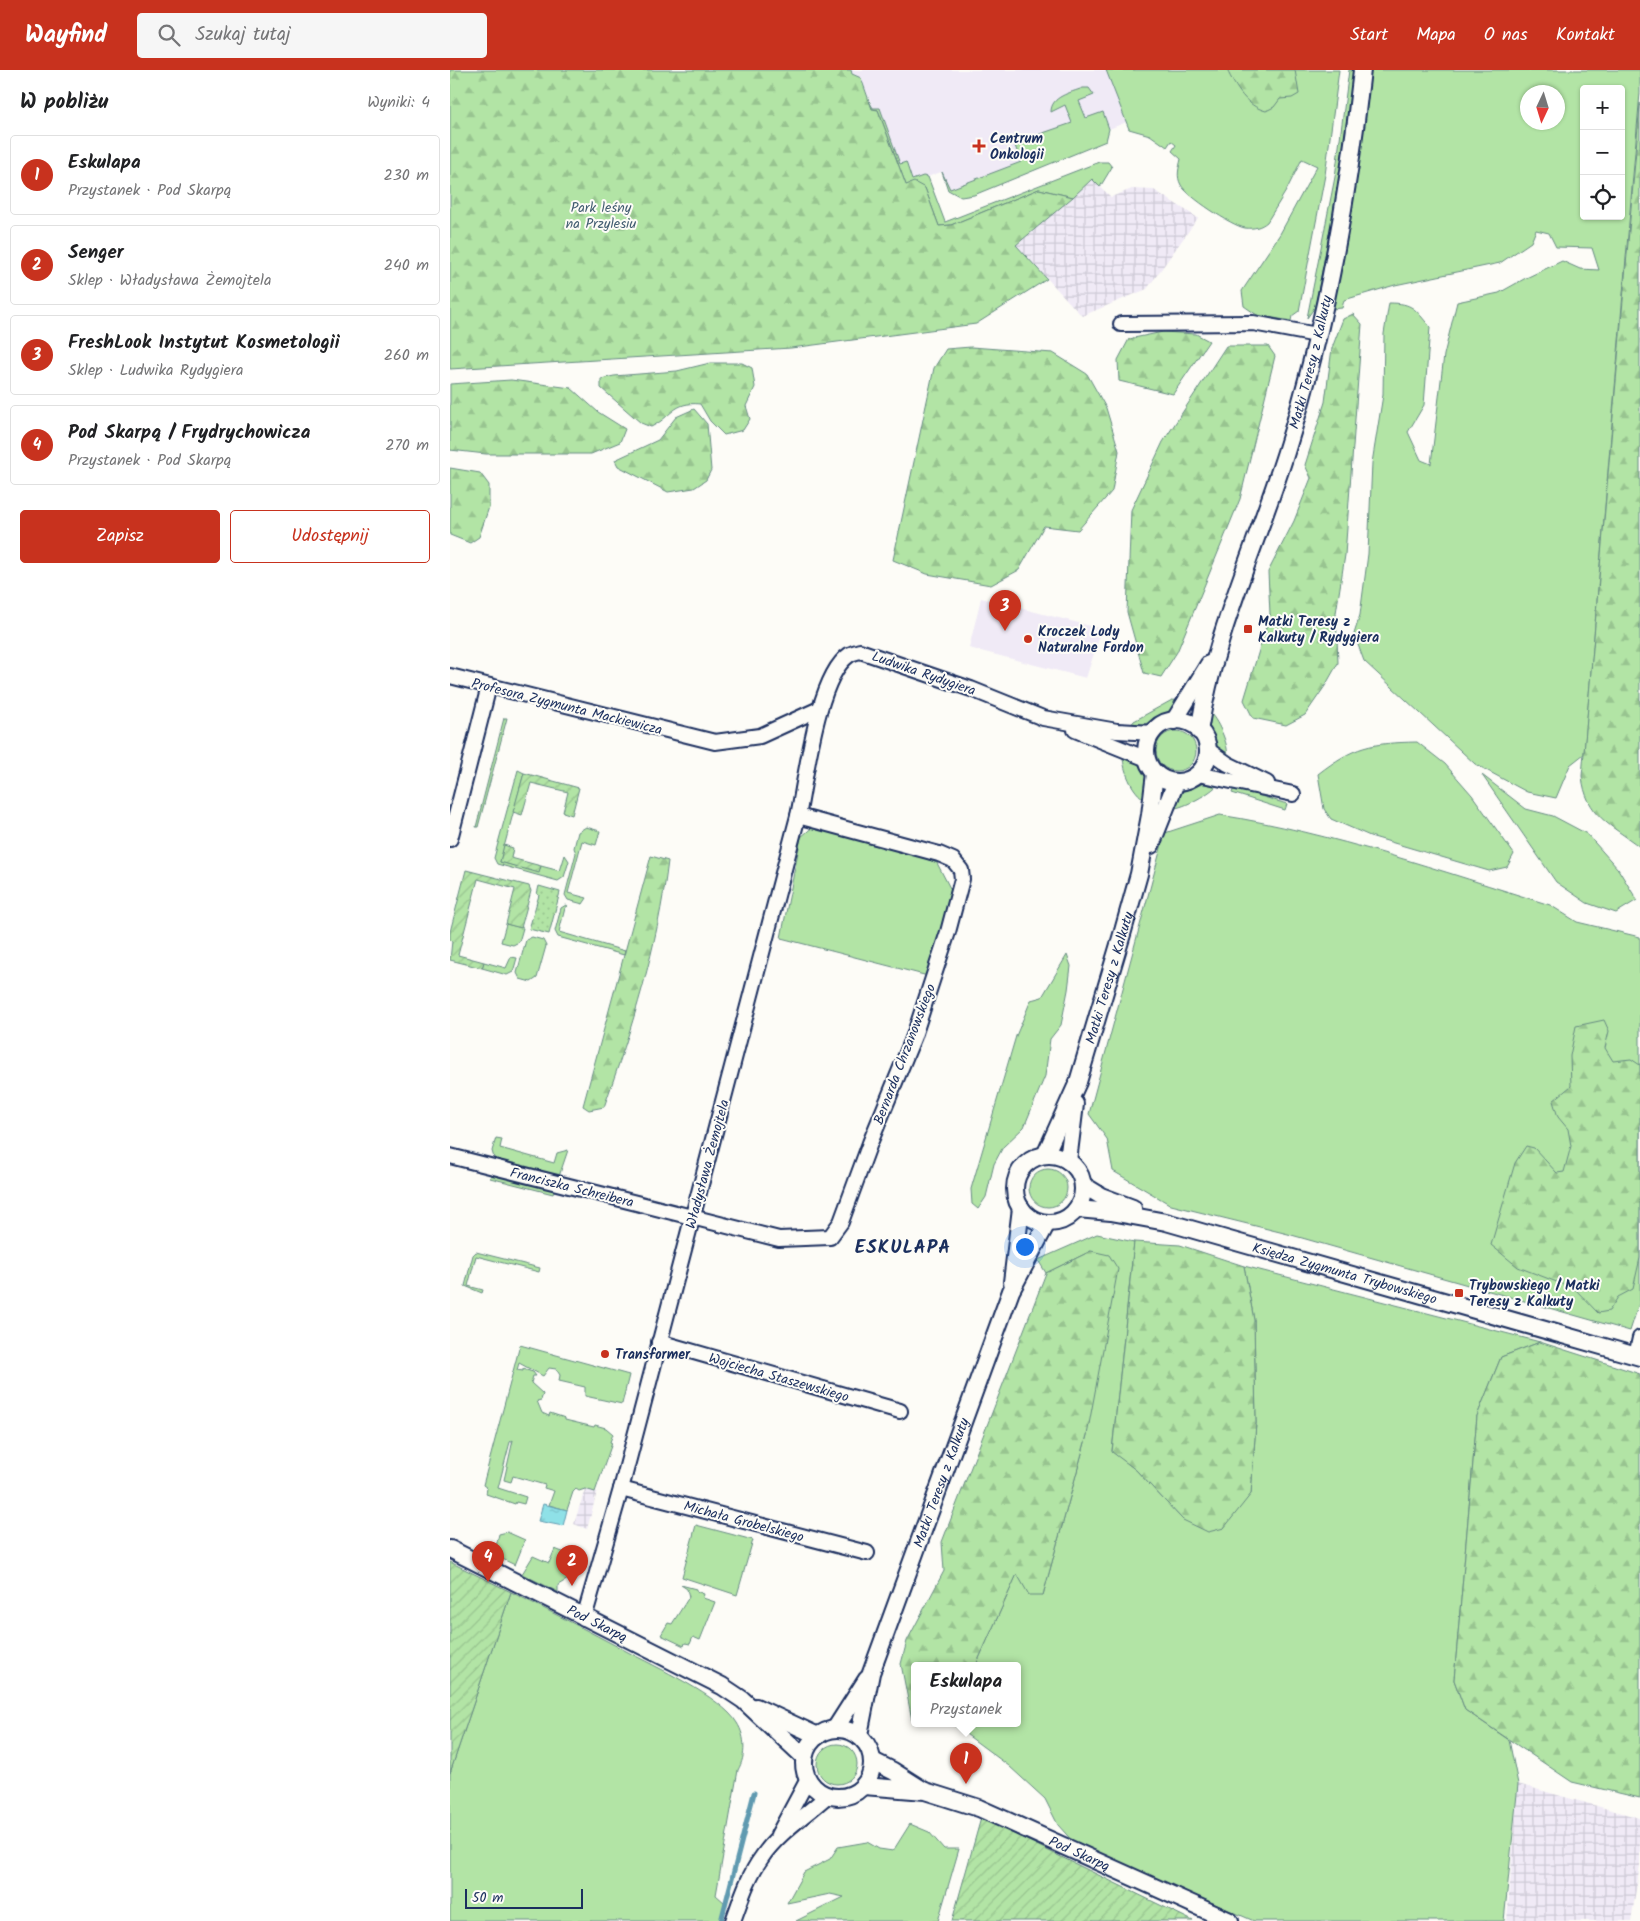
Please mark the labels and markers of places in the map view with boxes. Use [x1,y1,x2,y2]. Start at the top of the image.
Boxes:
place label: Centrum Onkologii [990,128,1044,166]
marker: Centrum Onkologii [972,139,986,153]
pin: 3 [989,590,1021,631]
place label: Matki Teresy z Kalkuty / Rydygiera [1258,611,1379,649]
place label: Kroczek Lody Naturalne Fordon [1038,621,1144,659]
marker: Matki Teresy z Kalkuty / Rydygiera [1242,623,1254,635]
marker: Kroczek Lody Naturalne Fordon [1022,633,1034,645]
place label: Trybowskiego / Matki Teresy z Kalkuty [1469,1275,1600,1313]
marker: Trybowskiego / Matki Teresy z Kalkuty [1453,1287,1465,1299]
place label: Transformer [615,1344,691,1366]
marker: Transformer [599,1348,611,1360]
pin: 4 [472,1541,504,1582]
pin: 2 [556,1545,588,1586]
pin: 1 [950,1743,982,1784]

